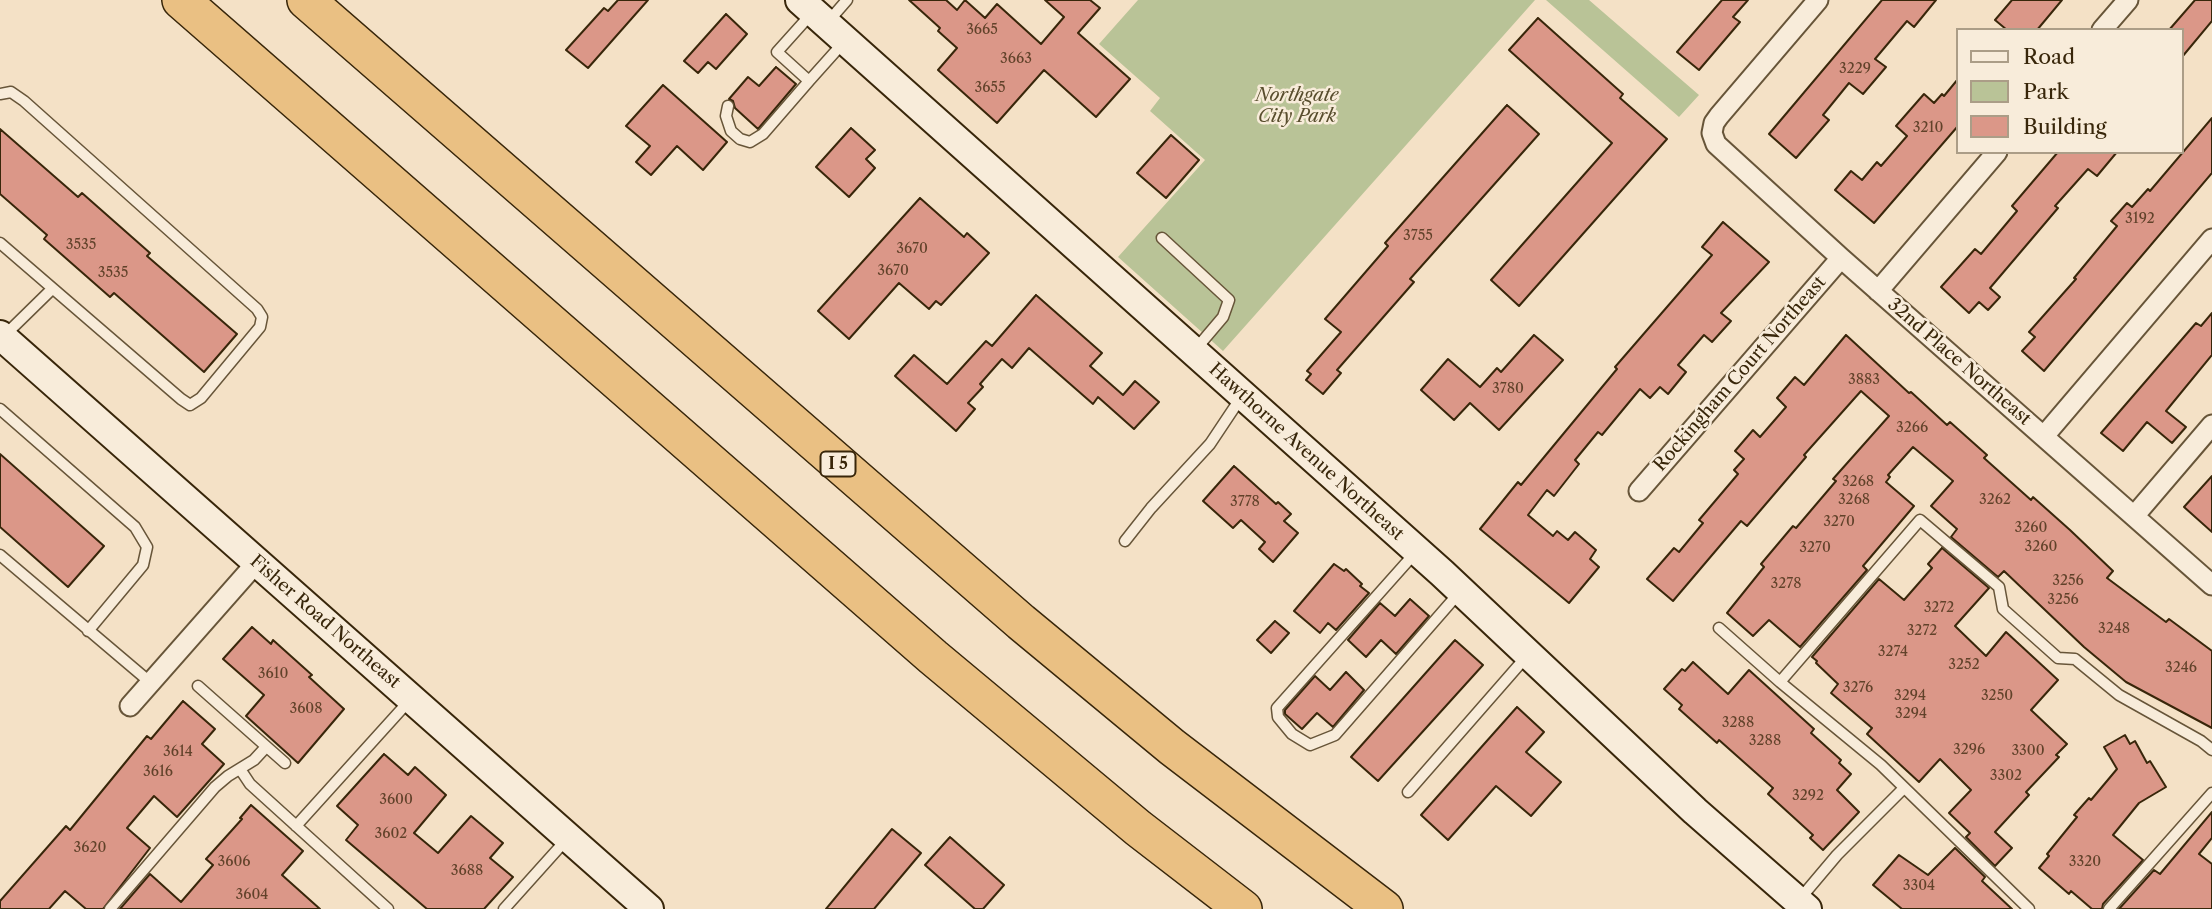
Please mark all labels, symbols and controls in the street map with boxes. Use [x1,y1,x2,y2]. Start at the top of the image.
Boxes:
house number: 3665 [966,22,998,38]
legend [1956,28,2184,154]
text: Road [2023,44,2075,69]
house number: 3663 [1000,51,1032,67]
house number: 3229 [1839,61,1871,77]
text: Park [2023,79,2069,104]
house number: 3655 [974,80,1006,96]
park label: Northgate City Park [1256,85,1338,128]
text: Building [2023,114,2107,139]
house number: 3210 [1913,120,1943,136]
house number: 3192 [2125,211,2155,227]
house number: 3755 [1403,228,1433,244]
house number: 3535 [66,237,96,253]
house number: 3670 [896,241,928,257]
house number: 3670 [877,263,909,279]
house number: 3535 [98,265,128,281]
street label: Rockingham Court Northeast [1649,272,1831,476]
street label: 32nd Place Northeast [1883,294,2035,430]
street label: Hawthorne Avenue Northeast [1204,359,1408,545]
house number: 3883 [1848,372,1880,388]
house number: 3780 [1492,381,1524,397]
house number: 3266 [1896,420,1928,436]
road number: I 5 [820,452,856,477]
house number: 3268 [1842,474,1874,490]
house number: 3268 [1838,492,1870,508]
house number: 3262 [1979,492,2011,508]
house number: 3778 [1230,494,1260,510]
house number: 3270 [1823,514,1855,530]
house number: 3260 [2015,520,2047,536]
house number: 3260 [2025,539,2057,555]
house number: 3270 [1799,540,1831,556]
street label: Fisher Road Northeast [245,551,405,693]
house number: 3256 [2052,573,2084,589]
house number: 3278 [1771,576,1801,592]
house number: 3256 [2047,592,2079,608]
house number: 3272 [1924,600,1954,616]
house number: 3248 [2098,621,2130,637]
house number: 3272 [1907,623,1937,639]
house number: 3274 [1878,644,1908,660]
house number: 3252 [1948,657,1980,673]
house number: 3246 [2165,660,2197,676]
house number: 3610 [258,666,288,682]
house number: 3276 [1843,680,1873,696]
house number: 3294 [1894,688,1926,704]
house number: 3250 [1981,688,2013,704]
house number: 3608 [289,701,323,717]
house number: 3294 [1895,706,1927,722]
house number: 3288 [1722,715,1754,731]
house number: 3288 [1749,733,1781,749]
house number: 3296 [1953,742,1985,758]
house number: 3300 [2011,743,2045,759]
house number: 3614 [163,744,193,760]
house number: 3616 [143,764,173,780]
house number: 3302 [1990,768,2022,784]
house number: 3292 [1792,788,1824,804]
house number: 3600 [379,792,413,808]
house number: 3602 [375,826,407,842]
house number: 3620 [74,840,106,856]
house number: 3606 [218,854,250,870]
house number: 3320 [2069,854,2101,870]
house number: 3688 [451,863,483,879]
house number: 3304 [1903,878,1935,894]
house number: 3604 [236,887,268,903]

